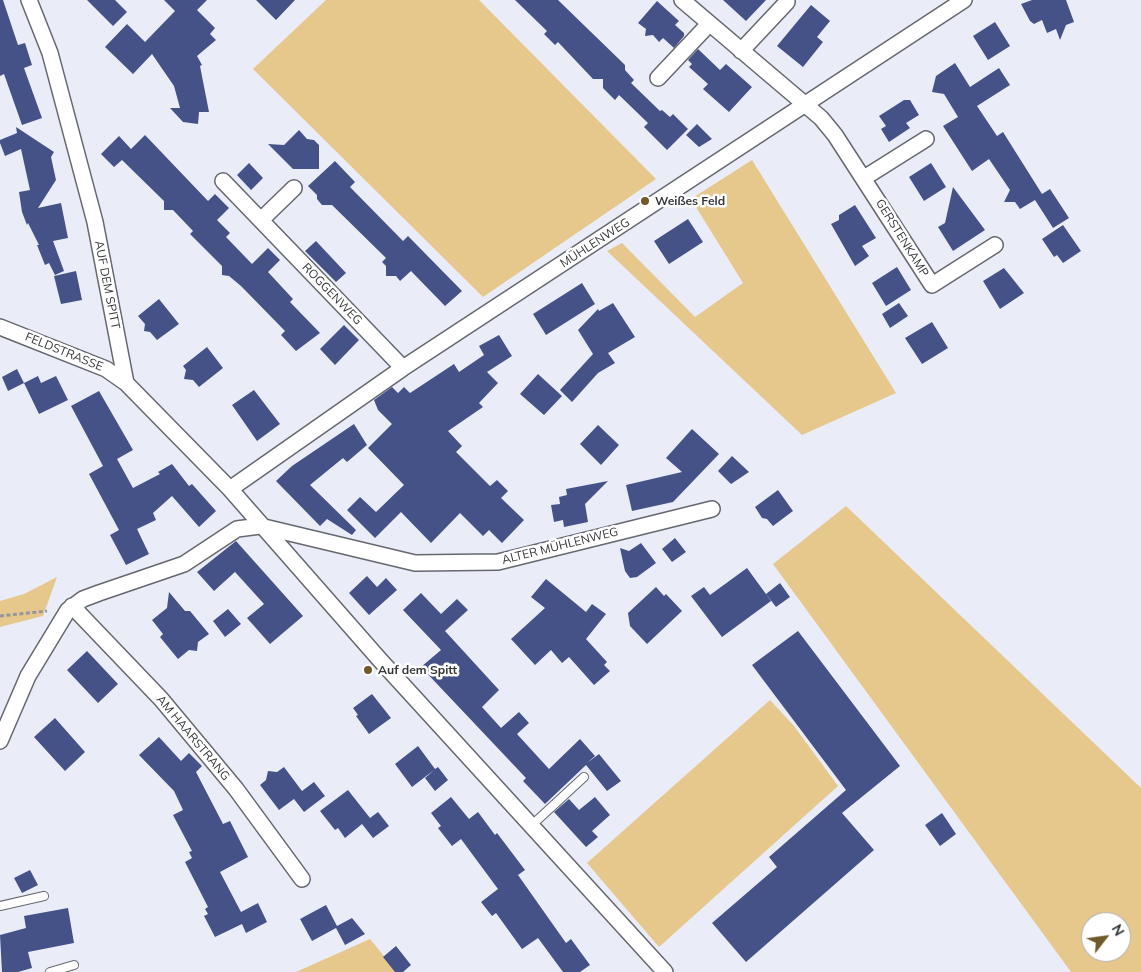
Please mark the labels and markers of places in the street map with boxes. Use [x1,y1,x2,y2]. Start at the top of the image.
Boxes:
place label: Weißes Feld [655,194,725,208]
marker: Weißes Feld [639,195,651,207]
place label: Auf dem Spitt [378,663,457,677]
marker: Auf dem Spitt [362,664,374,676]

